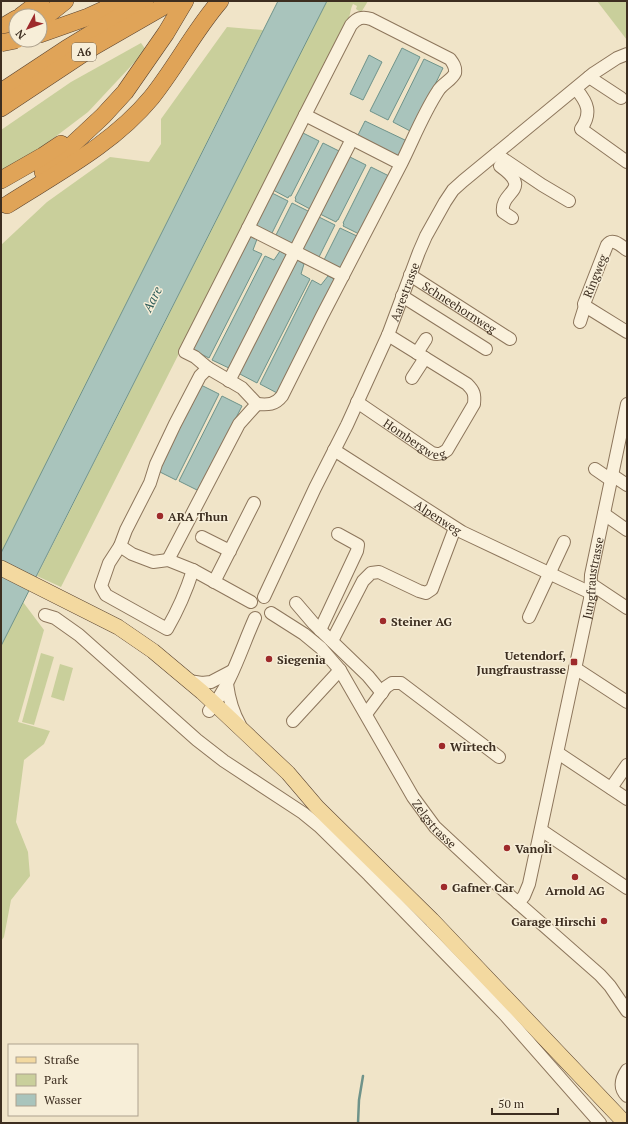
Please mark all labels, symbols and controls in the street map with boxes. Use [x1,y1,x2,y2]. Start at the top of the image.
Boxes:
north arrow [8,8,48,48]
text: N [12,26,28,42]
road number: A6 [72,43,96,61]
street label: Ringweg [579,251,611,300]
street label: Aarestrasse [386,260,422,323]
street label: Schneehornweg [420,278,500,336]
water label: Aare [138,283,166,316]
street label: Hombergweg [381,415,448,462]
street label: Alpenweg [412,496,465,538]
place label: ARA Thun [168,509,228,524]
marker: ARA Thun [155,511,165,521]
street label: Jungfraustrasse [578,536,606,620]
place label: Steiner AG [391,614,453,629]
marker: Steiner AG [378,616,388,626]
place label: Uetendorf, Jungfraustrasse [477,648,567,677]
place label: Siegenia [277,652,326,667]
marker: Siegenia [264,654,274,664]
marker: Uetendorf, Jungfraustrasse [569,657,579,667]
place label: Wirtech [450,739,497,754]
marker: Wirtech [437,741,447,751]
street label: Zelgstrasse [410,796,460,851]
place label: Vanoli [515,841,552,856]
marker: Vanoli [502,843,512,853]
marker: Arnold AG [570,872,580,882]
place label: Gafner Car [452,880,515,895]
marker: Gafner Car [439,882,449,892]
place label: Arnold AG [545,883,605,898]
place label: Garage Hirschi [511,914,596,929]
marker: Garage Hirschi [599,916,609,926]
legend [8,1044,138,1116]
text: Straße [44,1052,79,1067]
text: Park [44,1072,69,1087]
scale bar [492,1090,558,1116]
text: Wasser [44,1092,82,1107]
text: 50 m [498,1096,525,1111]

